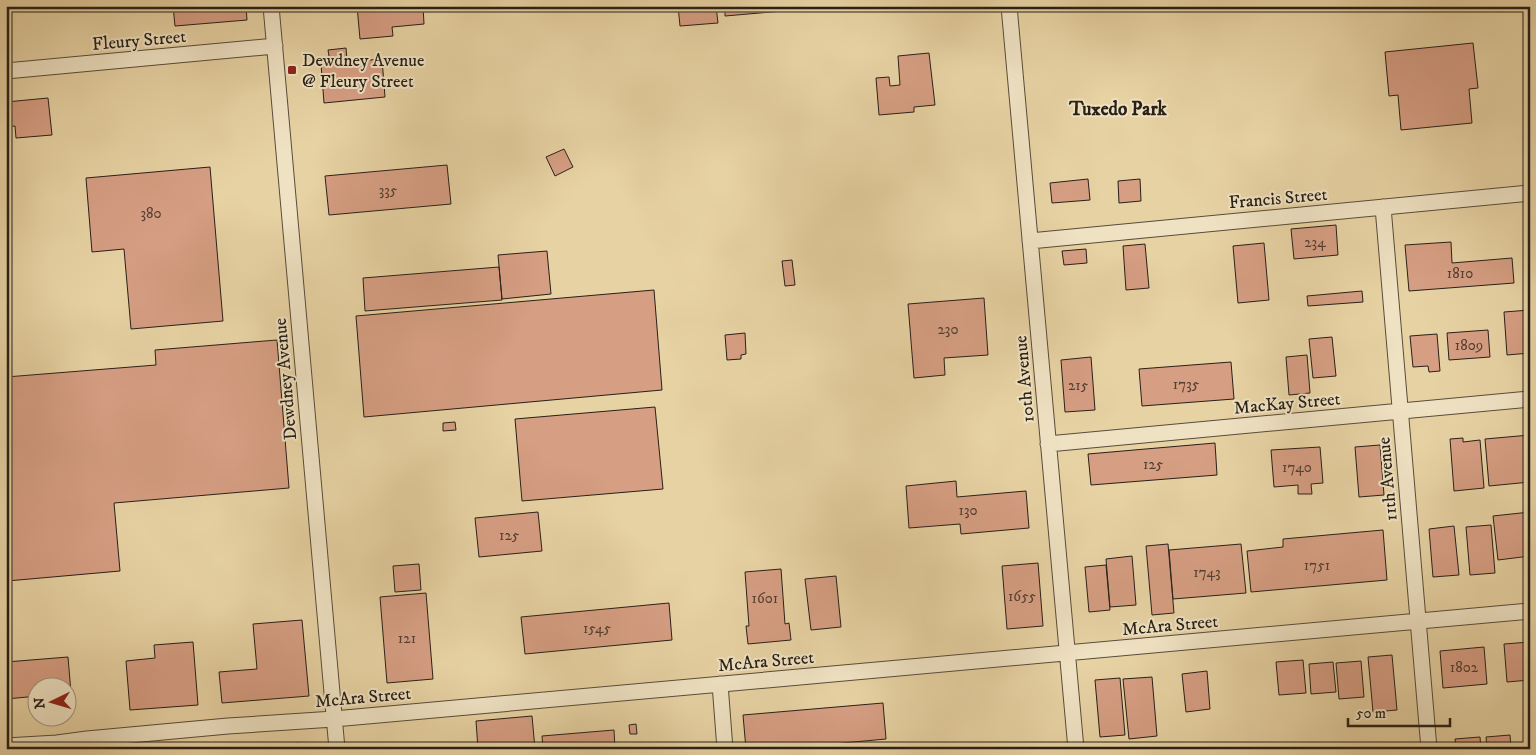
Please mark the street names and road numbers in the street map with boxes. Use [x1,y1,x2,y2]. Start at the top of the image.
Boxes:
street label: Fleury Street [91,26,187,56]
street label: Francis Street [1228,184,1328,214]
street label: Dewdney Avenue [270,317,302,441]
street label: 10th Avenue [1010,335,1040,423]
street label: MacKay Street [1233,388,1342,420]
street label: 11th Avenue [1373,436,1403,522]
street label: McAra Street [1121,611,1219,641]
street label: McAra Street [717,647,815,677]
street label: McAra Street [314,683,412,713]

